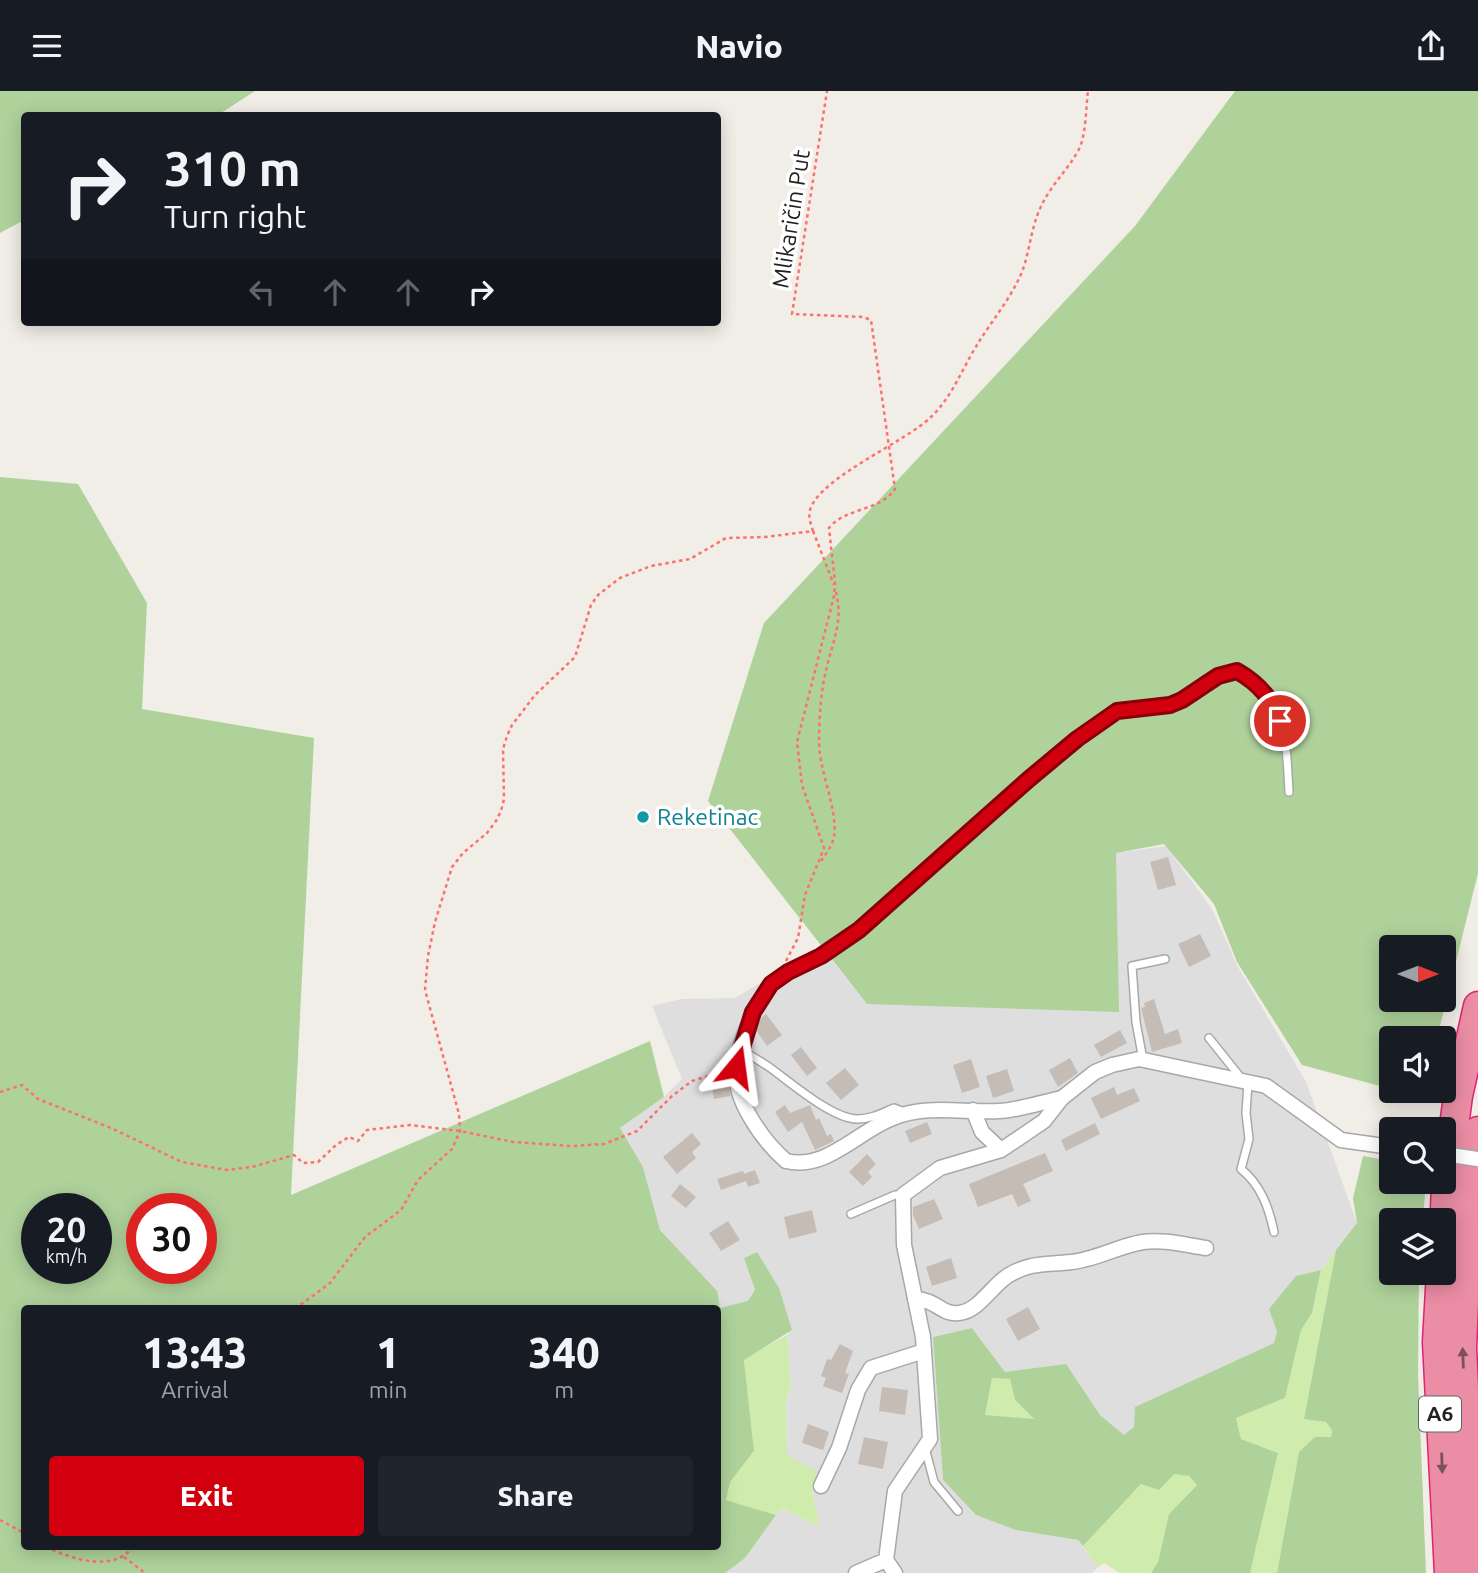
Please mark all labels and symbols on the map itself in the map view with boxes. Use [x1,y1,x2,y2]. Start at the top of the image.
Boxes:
street label: Mlikaričin Put [767,148,814,290]
pin [1250,691,1310,751]
place label: Reketinac [657,804,758,829]
marker: Reketinac [635,809,651,825]
north arrow [1379,935,1456,1011]
position arrow [699,1030,773,1104]
speed limit sign: 30 [126,1193,217,1284]
one-way arrow [1457,1347,1468,1369]
road number: A6 [1419,1397,1461,1431]
one-way arrow [1437,1452,1448,1474]

